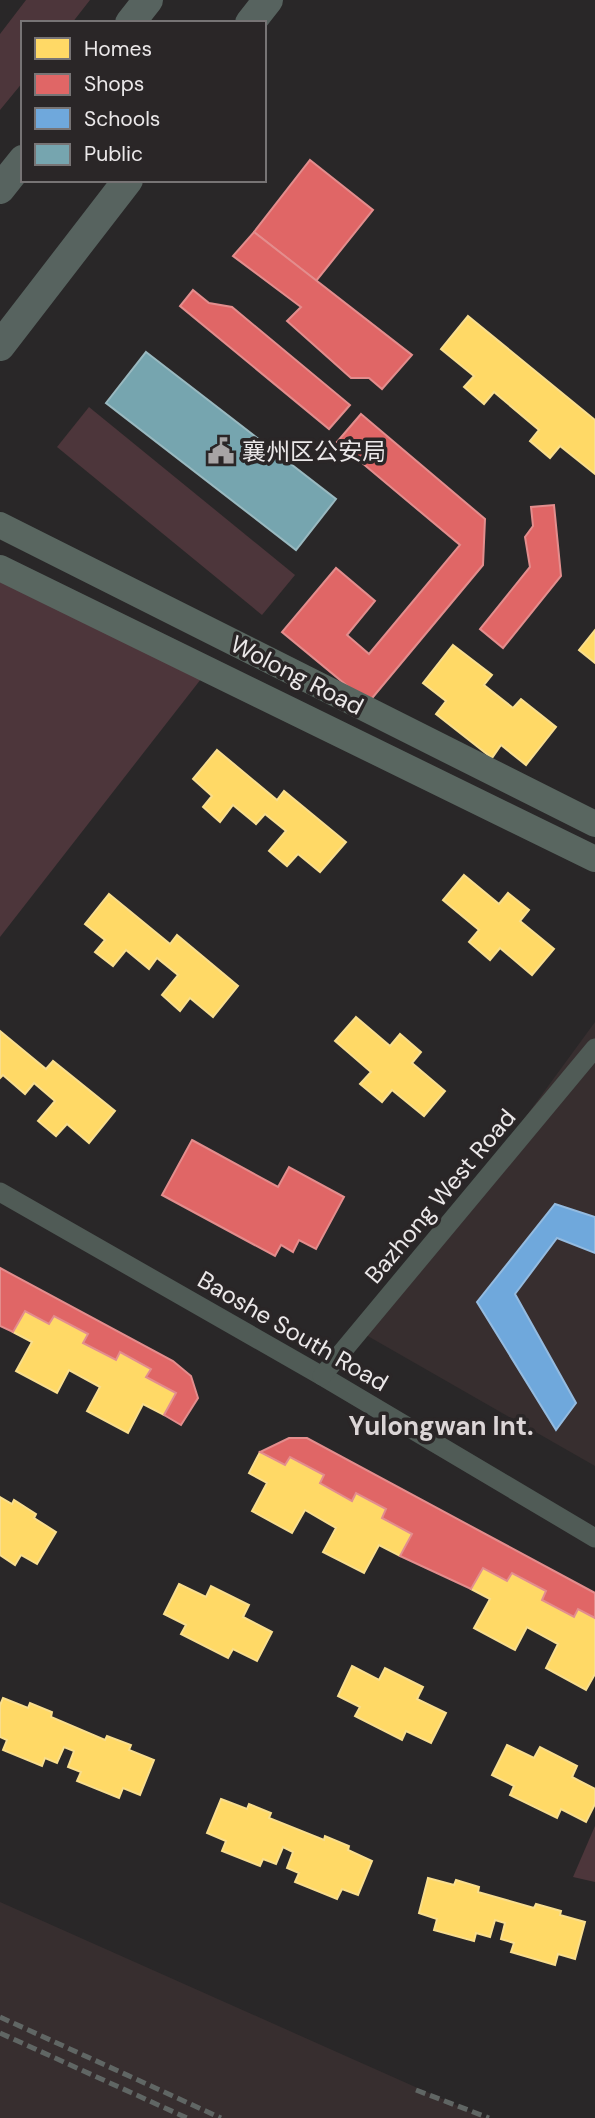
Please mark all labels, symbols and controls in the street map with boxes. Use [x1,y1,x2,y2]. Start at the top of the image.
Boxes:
legend [21,21,266,182]
text: Homes [84,35,152,63]
text: Shops [84,70,144,98]
text: Schools [84,105,160,133]
text: Public [84,140,143,168]
public building icon: 襄州区公安局 [206,436,236,466]
place label: 襄州区公安局 [242,436,386,467]
street label: Wolong Road [225,628,369,722]
street label: Bazhong West Road [358,1102,522,1290]
street label: Baoshe South Road [192,1264,394,1398]
district label: Yulongwan Int. [348,1409,534,1443]

